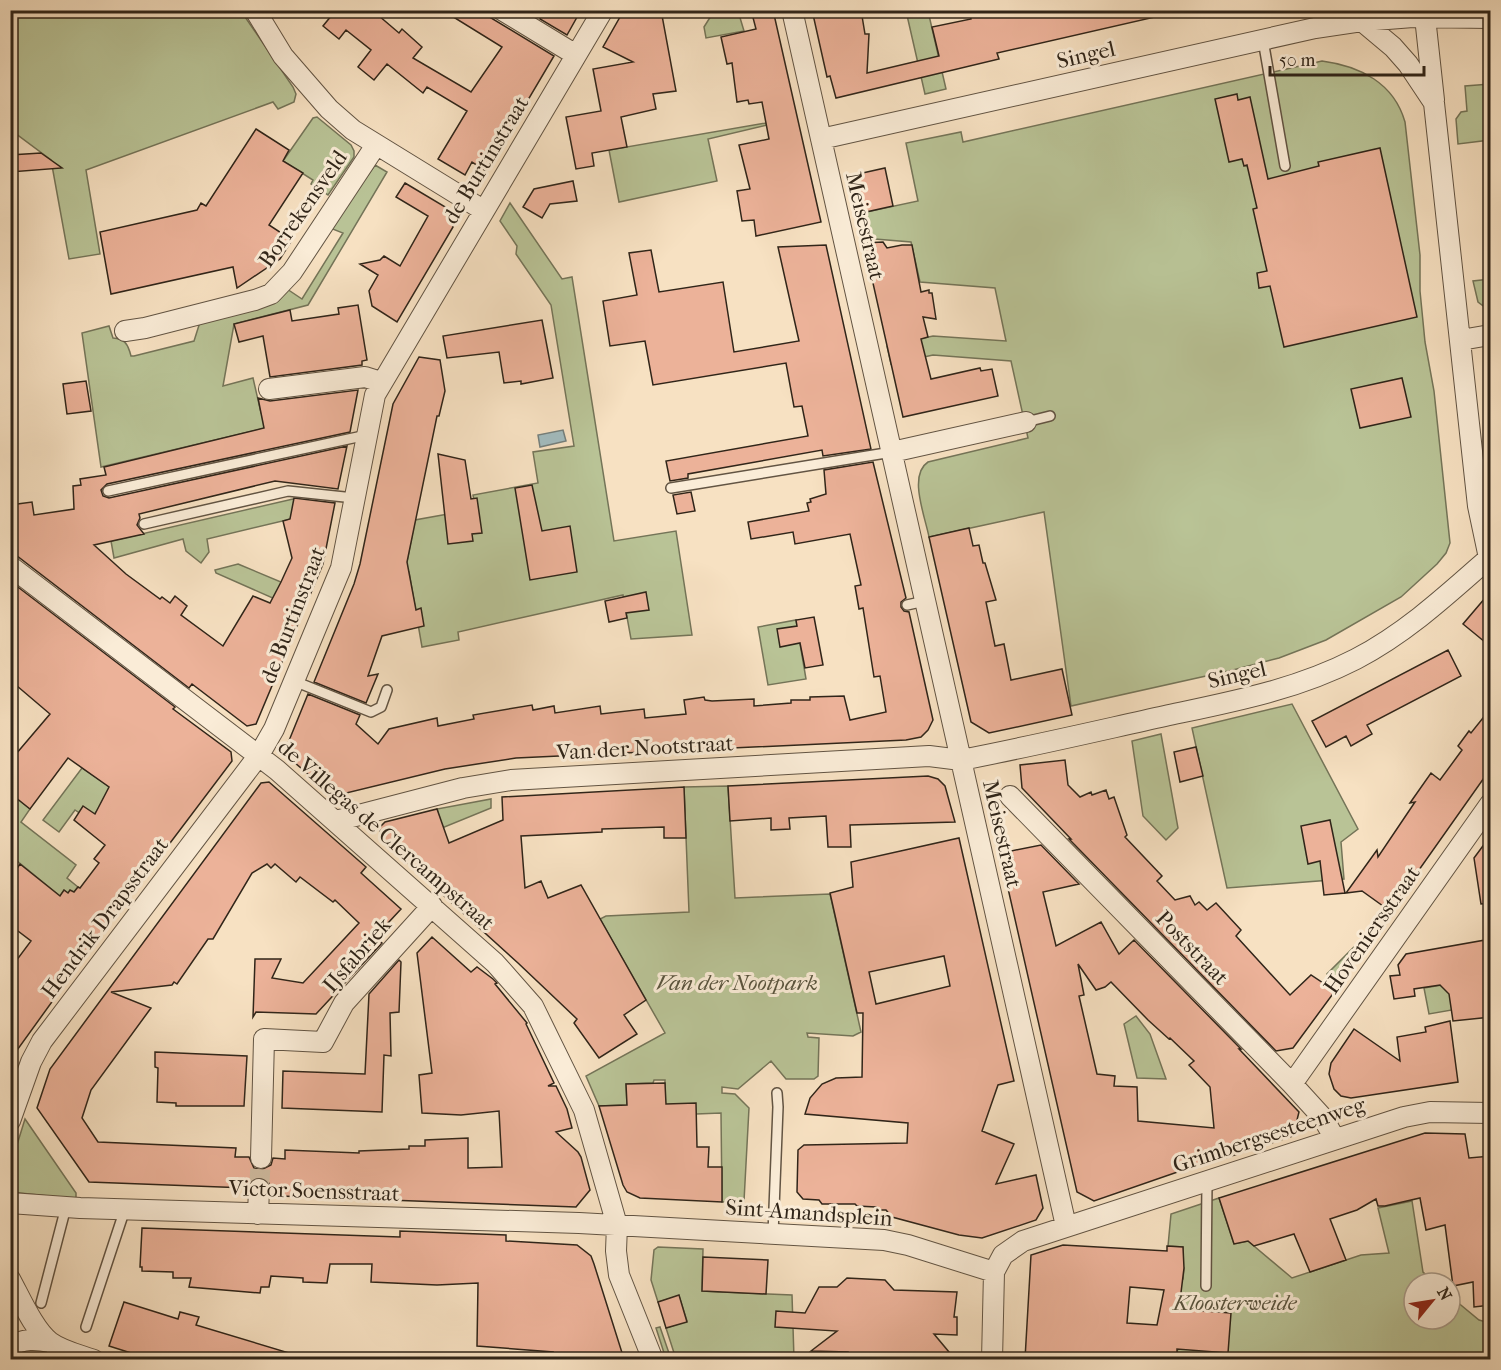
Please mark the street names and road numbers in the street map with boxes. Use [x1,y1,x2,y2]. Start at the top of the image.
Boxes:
street label: Singel [1054,36,1118,74]
street label: de Burtinstraat [438,91,534,229]
street label: Borrekensveld [253,145,353,272]
street label: Meisestraat [840,170,890,283]
street label: de Burtinstraat [255,543,331,687]
street label: Singel [1205,656,1269,694]
street label: Van der Nootstraat [555,730,734,766]
street label: de Villegas de Clercampstraat [273,734,500,936]
street label: Meisestraat [977,778,1027,891]
street label: Hendrik Drapsstraat [36,832,174,1003]
street label: Hoveniersstraat [1318,861,1426,999]
street label: Poststraat [1150,905,1234,991]
street label: IJsfabriek [317,912,397,998]
street label: Grimbergsesteenweg [1170,1092,1369,1178]
street label: Victor Soensstraat [227,1175,400,1207]
street label: Sint-Amandsplein [725,1194,894,1232]

